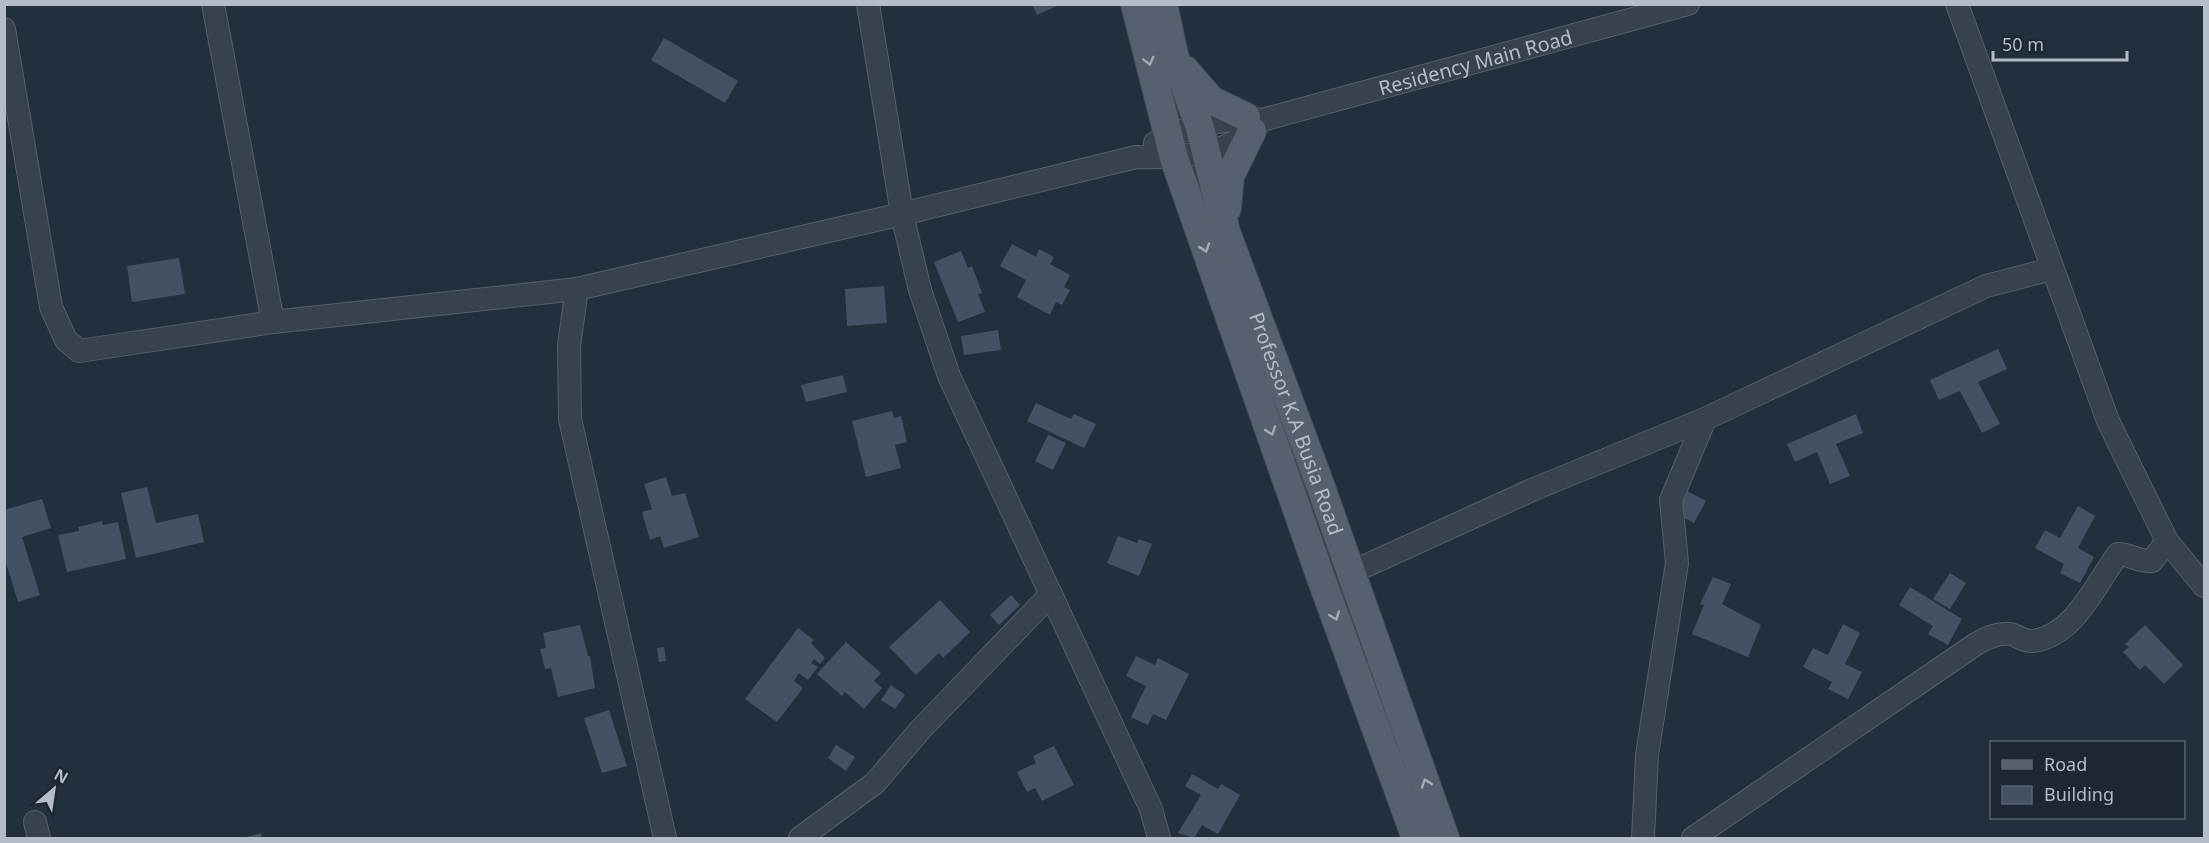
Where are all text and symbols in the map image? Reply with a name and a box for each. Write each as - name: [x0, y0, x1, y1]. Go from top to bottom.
- street label: Residency Main Road: [1375, 23, 1575, 101]
- scale bar: [1993, 24, 2126, 62]
- text: 50 m: [2002, 32, 2044, 56]
- one-way arrow: [1141, 56, 1154, 66]
- one-way arrow: [1198, 242, 1210, 253]
- street label: Professor K.A Busia Road: [1244, 308, 1350, 538]
- one-way arrow: [1264, 425, 1276, 436]
- one-way arrow: [1327, 610, 1340, 621]
- legend: [1990, 741, 2185, 819]
- text: Road: [2044, 752, 2087, 776]
- north arrow: [24, 759, 84, 819]
- text: N: [50, 763, 72, 789]
- one-way arrow: [1420, 778, 1433, 789]
- text: Building: [2044, 782, 2114, 806]

